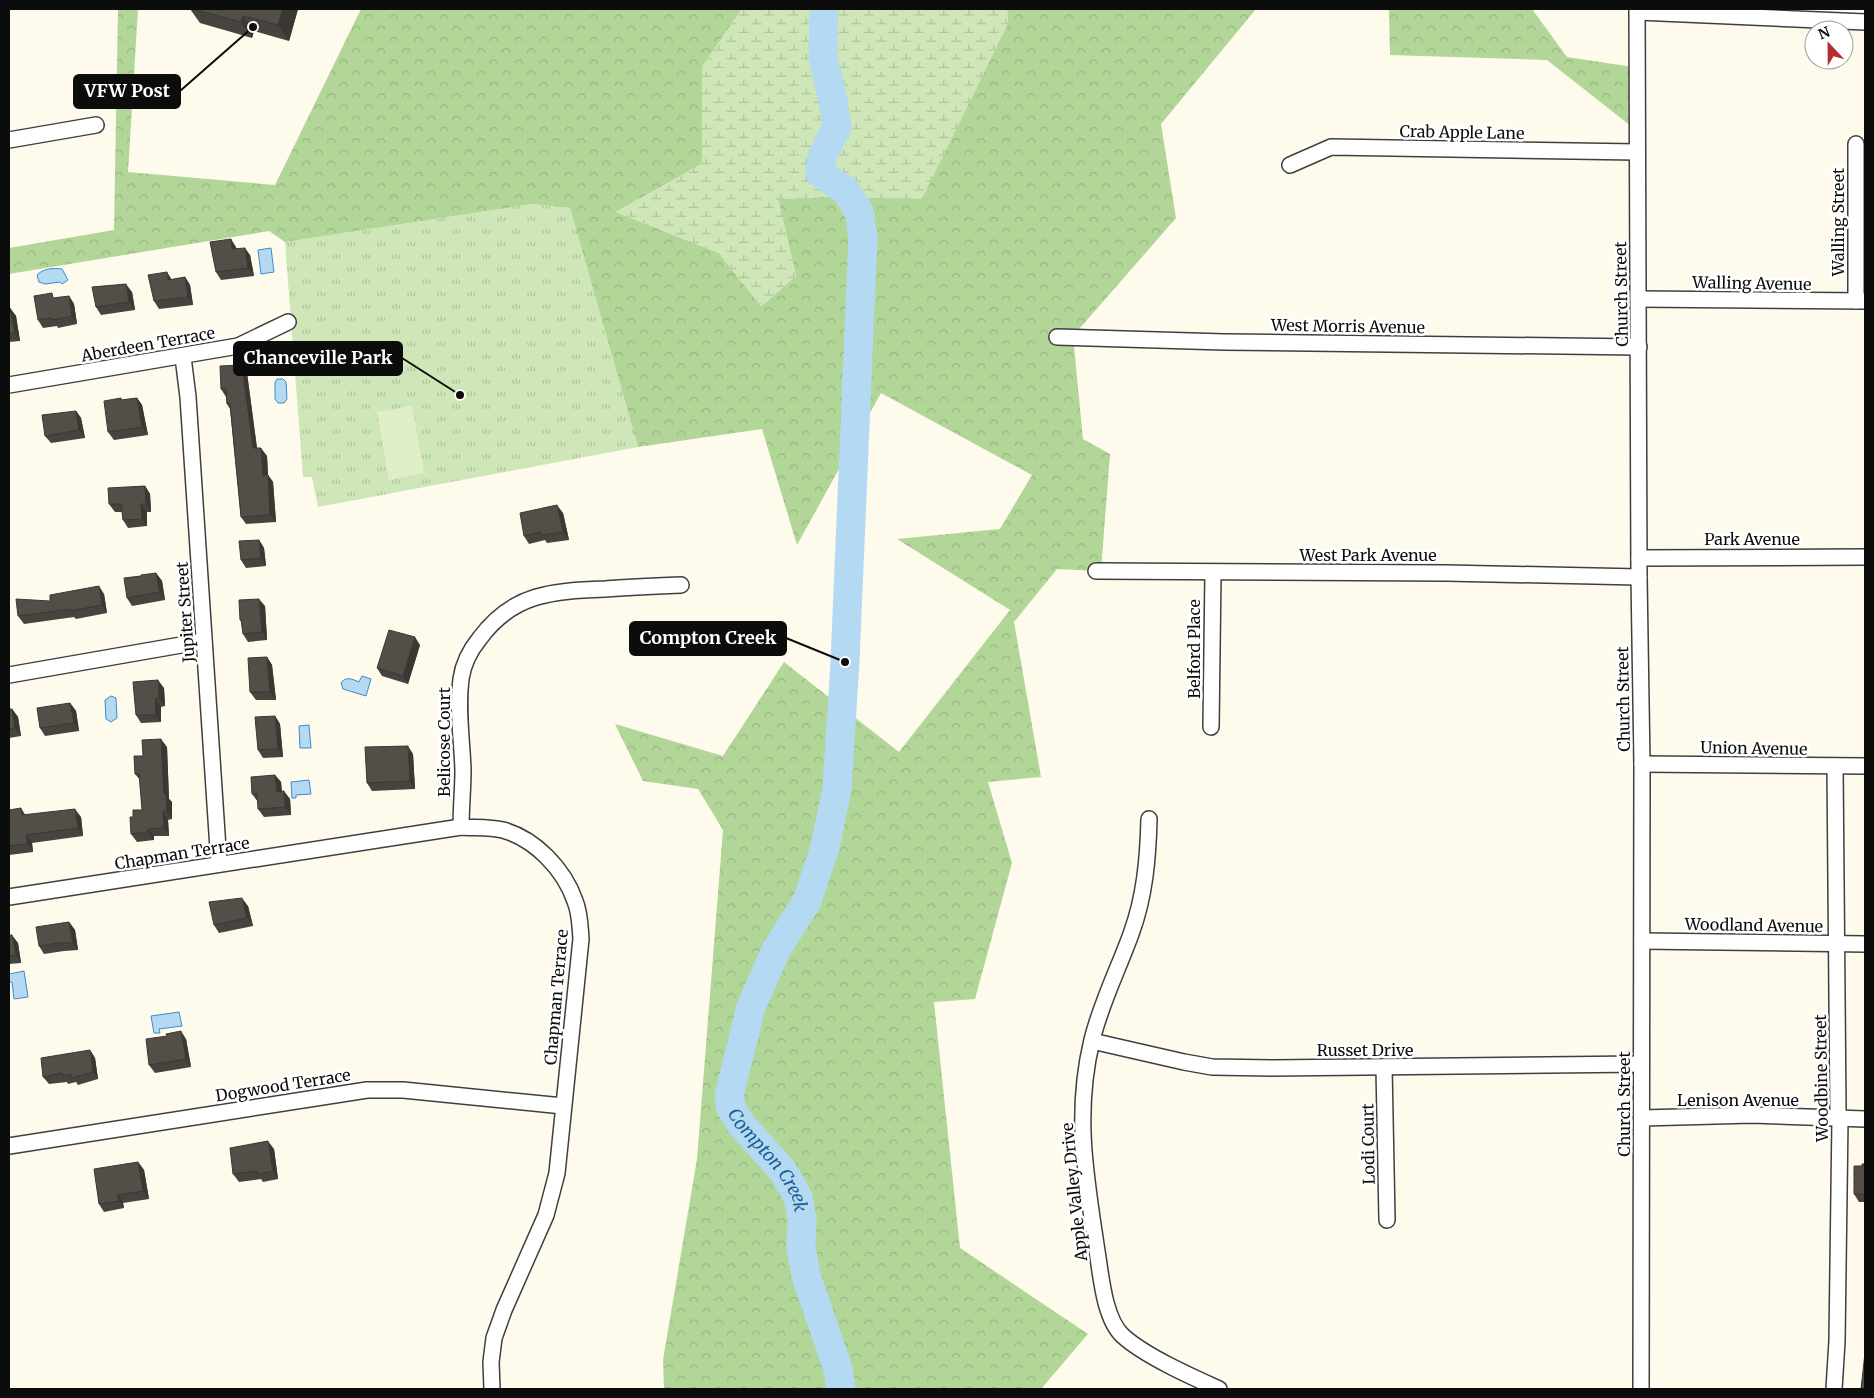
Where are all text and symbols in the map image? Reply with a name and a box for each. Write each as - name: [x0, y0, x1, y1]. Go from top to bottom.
- north arrow: [1804, 20, 1854, 70]
- text: N: [1816, 23, 1833, 43]
- callout: VFW Post: [74, 75, 180, 108]
- text: VFW Post: [83, 79, 171, 102]
- street label: Crab Apple Lane: [1399, 121, 1525, 143]
- street label: Walling Street: [1828, 167, 1848, 277]
- street label: Church Street: [1610, 240, 1632, 347]
- street label: Walling Avenue: [1691, 272, 1812, 294]
- street label: West Morris Avenue: [1270, 315, 1425, 337]
- street label: Aberdeen Terrace: [79, 322, 216, 366]
- callout: Chanceville Park: [234, 342, 402, 375]
- text: Chanceville Park: [244, 346, 393, 369]
- street label: Park Avenue: [1704, 529, 1800, 549]
- street label: West Park Avenue: [1298, 545, 1437, 565]
- street label: Jupiter Street: [171, 560, 199, 664]
- street label: Belford Place: [1184, 599, 1204, 699]
- callout: Compton Creek: [630, 622, 786, 655]
- text: Compton Creek: [640, 626, 777, 649]
- street label: Church Street: [1612, 645, 1634, 752]
- street label: Belicose Court: [434, 686, 454, 797]
- street label: Union Avenue: [1700, 737, 1808, 759]
- street label: Chapman Terrace: [113, 832, 251, 874]
- street label: Woodland Avenue: [1684, 914, 1823, 936]
- street label: Chapman Terrace: [540, 928, 572, 1066]
- street label: Woodbine Street: [1810, 1013, 1832, 1143]
- street label: Russet Drive: [1317, 1040, 1413, 1060]
- street label: Church Street: [1614, 1051, 1634, 1157]
- street label: Dogwood Terrace: [214, 1064, 352, 1106]
- street label: Lenison Avenue: [1677, 1090, 1799, 1110]
- street label: Lodi Court: [1357, 1102, 1379, 1185]
- water label: Compton Creek: [723, 1104, 813, 1214]
- street label: Apple Valley Drive: [1057, 1122, 1091, 1263]

